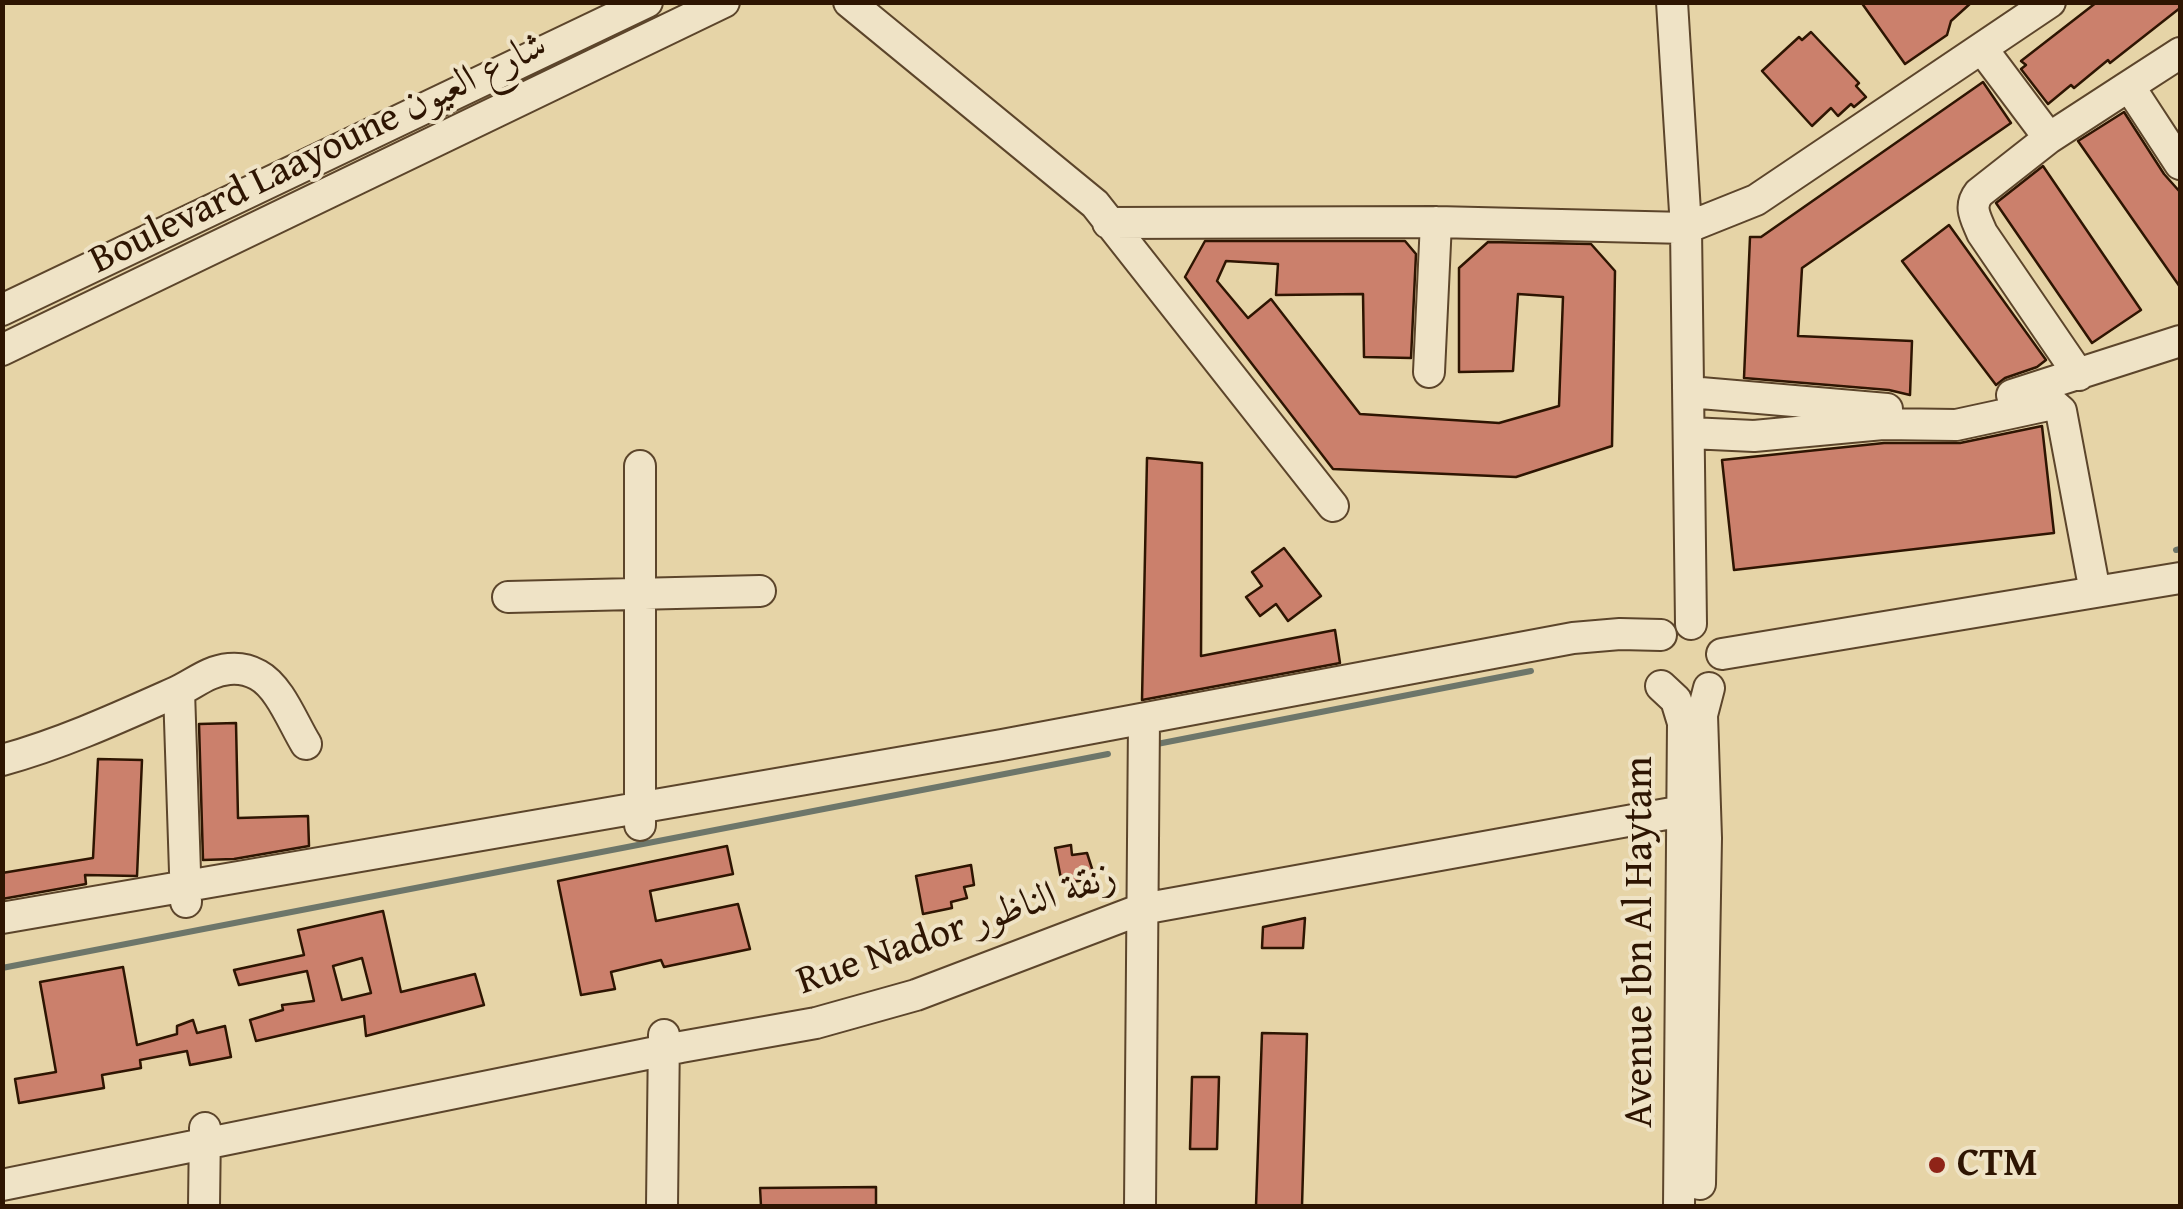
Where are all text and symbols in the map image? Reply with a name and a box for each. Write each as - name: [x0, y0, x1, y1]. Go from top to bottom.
- street label: Boulevard Laayoune شارع العيون: [83, 22, 555, 286]
- street label: Avenue Ibn Al Haytam: [1617, 756, 1665, 1128]
- street label: Rue Nador زنقة الناظور: [791, 853, 1123, 1007]
- place label: CTM: [1957, 1141, 2038, 1189]
- marker: CTM: [1926, 1154, 1948, 1176]

